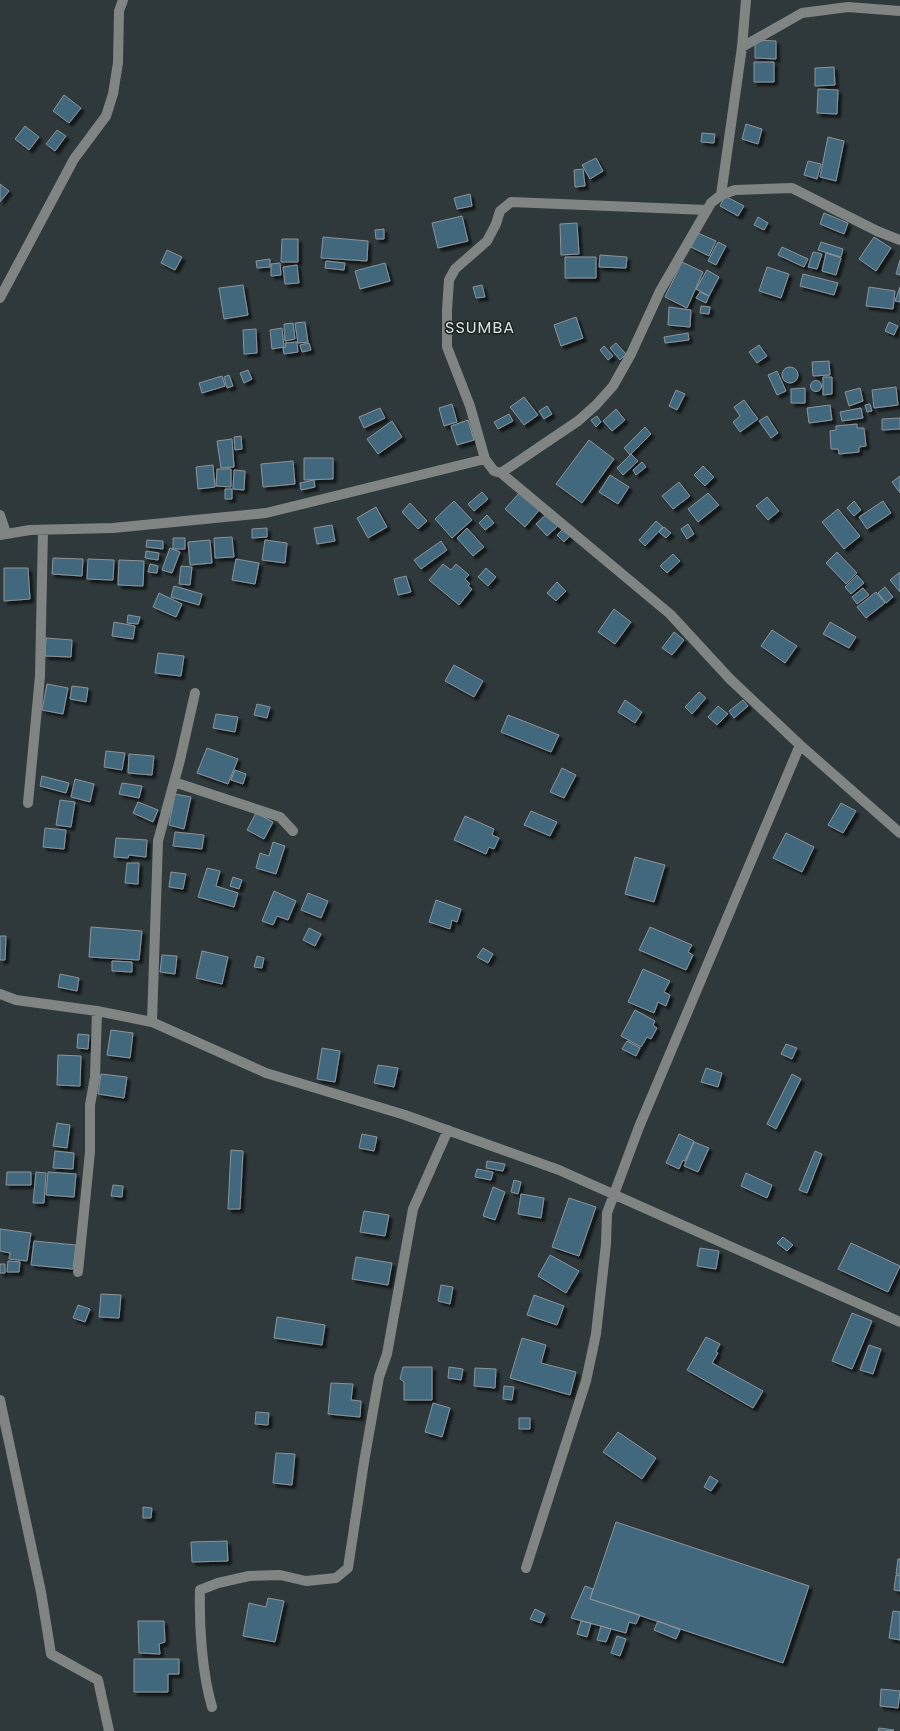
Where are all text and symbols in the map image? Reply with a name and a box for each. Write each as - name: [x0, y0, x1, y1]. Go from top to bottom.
- district label: SSUMBA: [445, 316, 515, 339]

